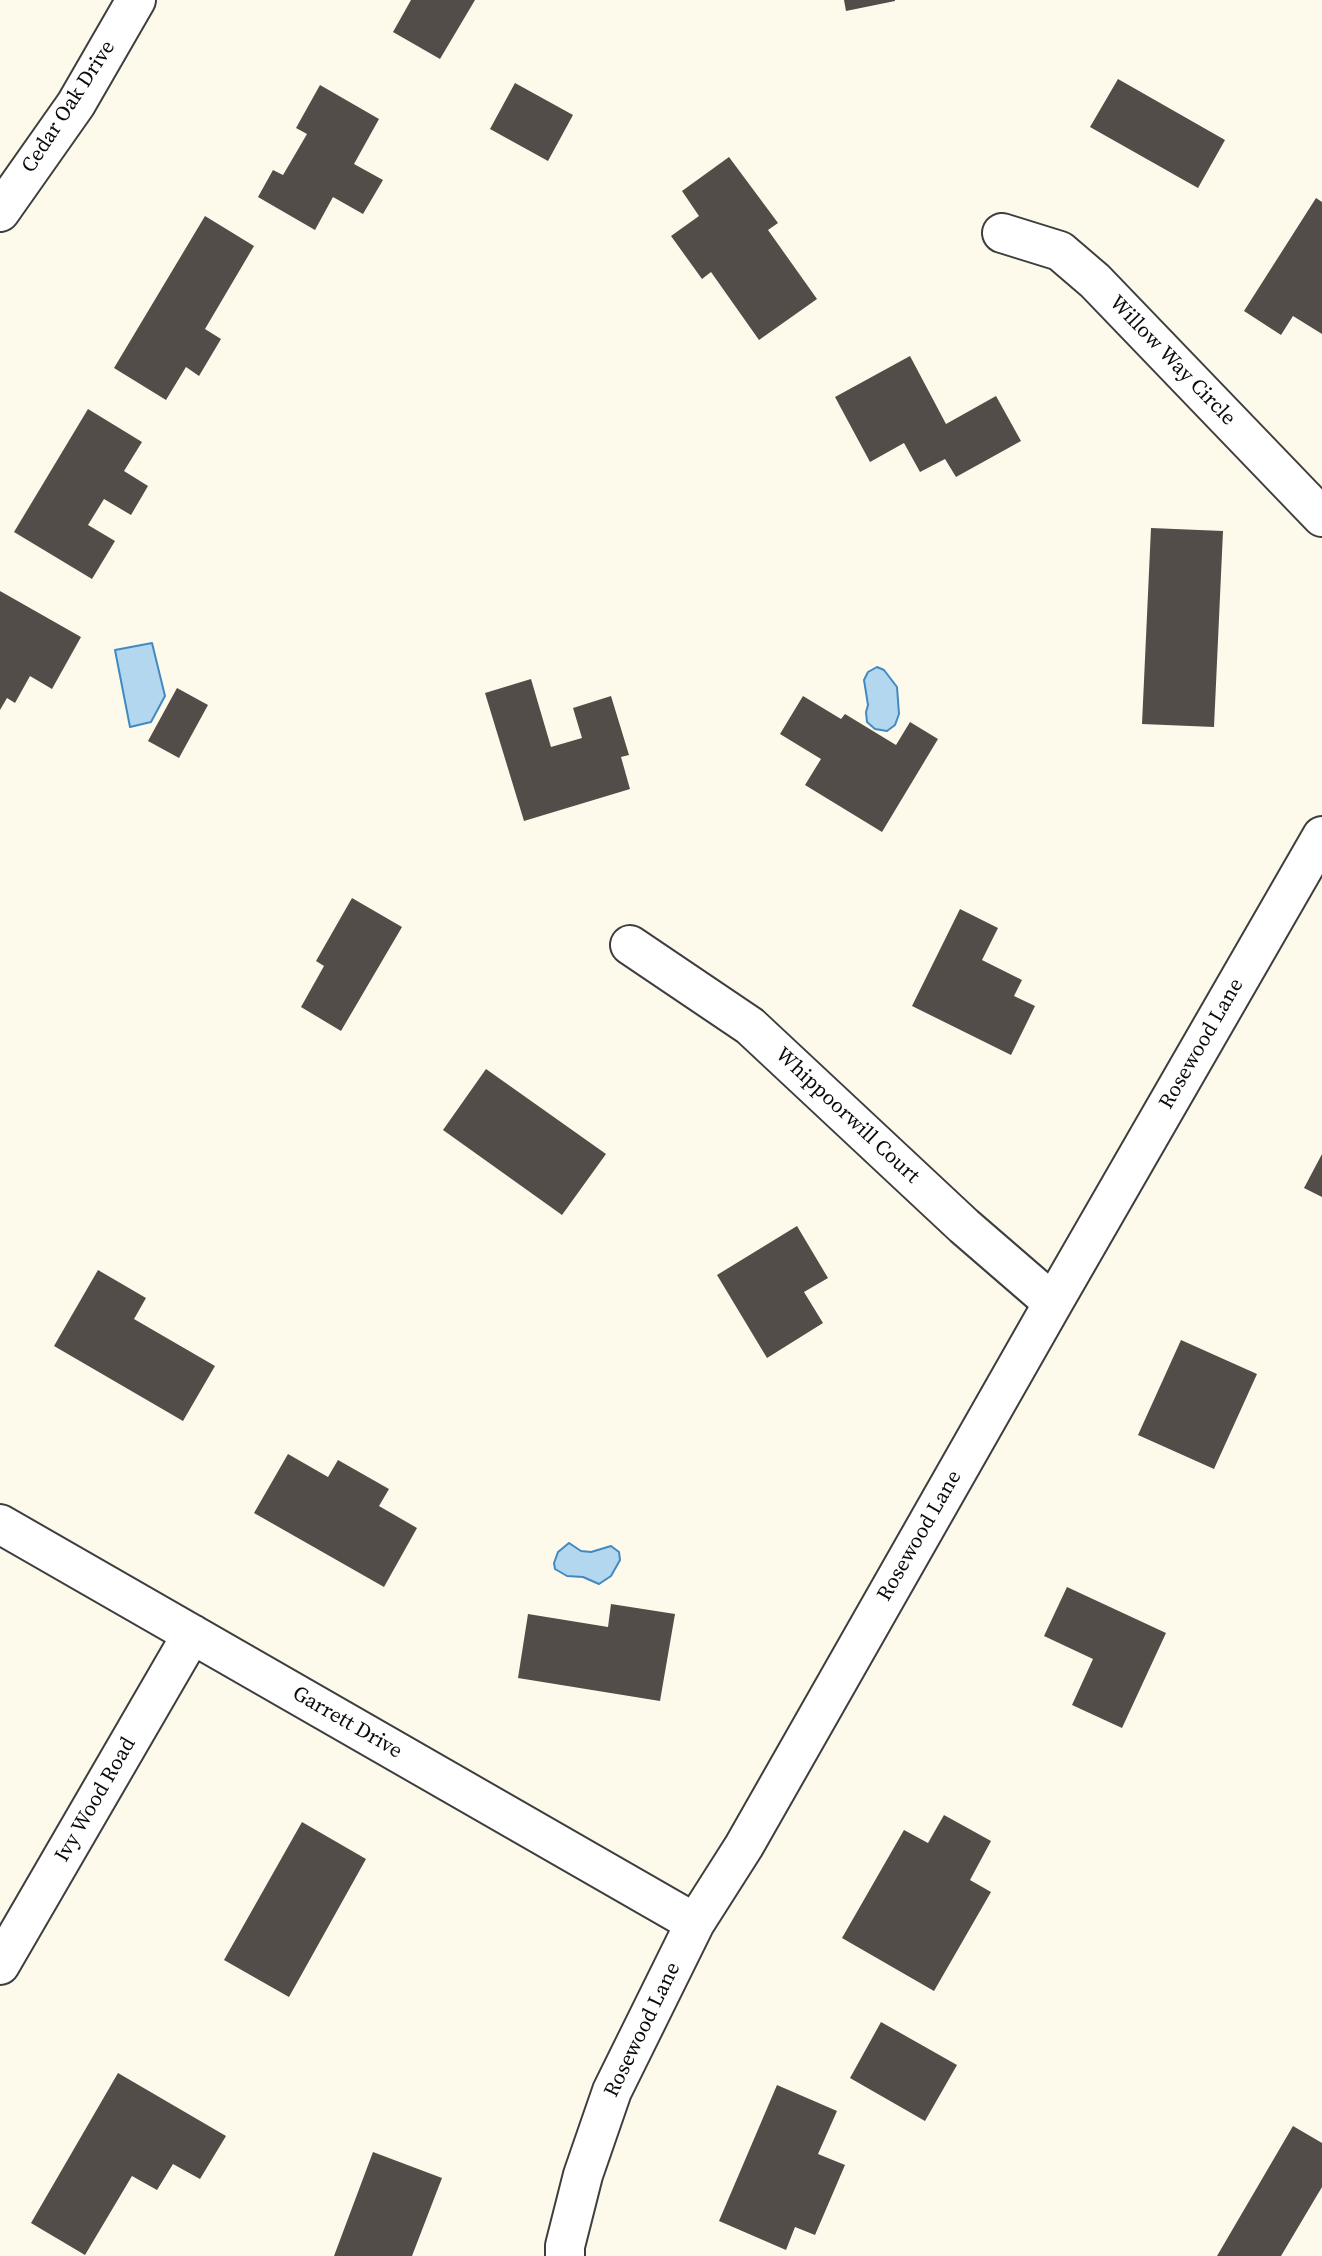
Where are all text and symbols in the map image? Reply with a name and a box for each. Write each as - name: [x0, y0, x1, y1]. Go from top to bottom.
- street label: Cedar Oak Drive: [17, 36, 121, 178]
- street label: Willow Way Circle: [1104, 291, 1240, 431]
- street label: Rosewood Lane: [1154, 974, 1250, 1114]
- street label: Whippoorwill Court: [770, 1043, 924, 1189]
- street label: Rosewood Lane: [872, 1466, 968, 1606]
- street label: Garrett Drive: [288, 1681, 406, 1765]
- street label: Ivy Wood Road: [50, 1733, 142, 1867]
- street label: Rosewood Lane: [600, 1959, 686, 2101]

